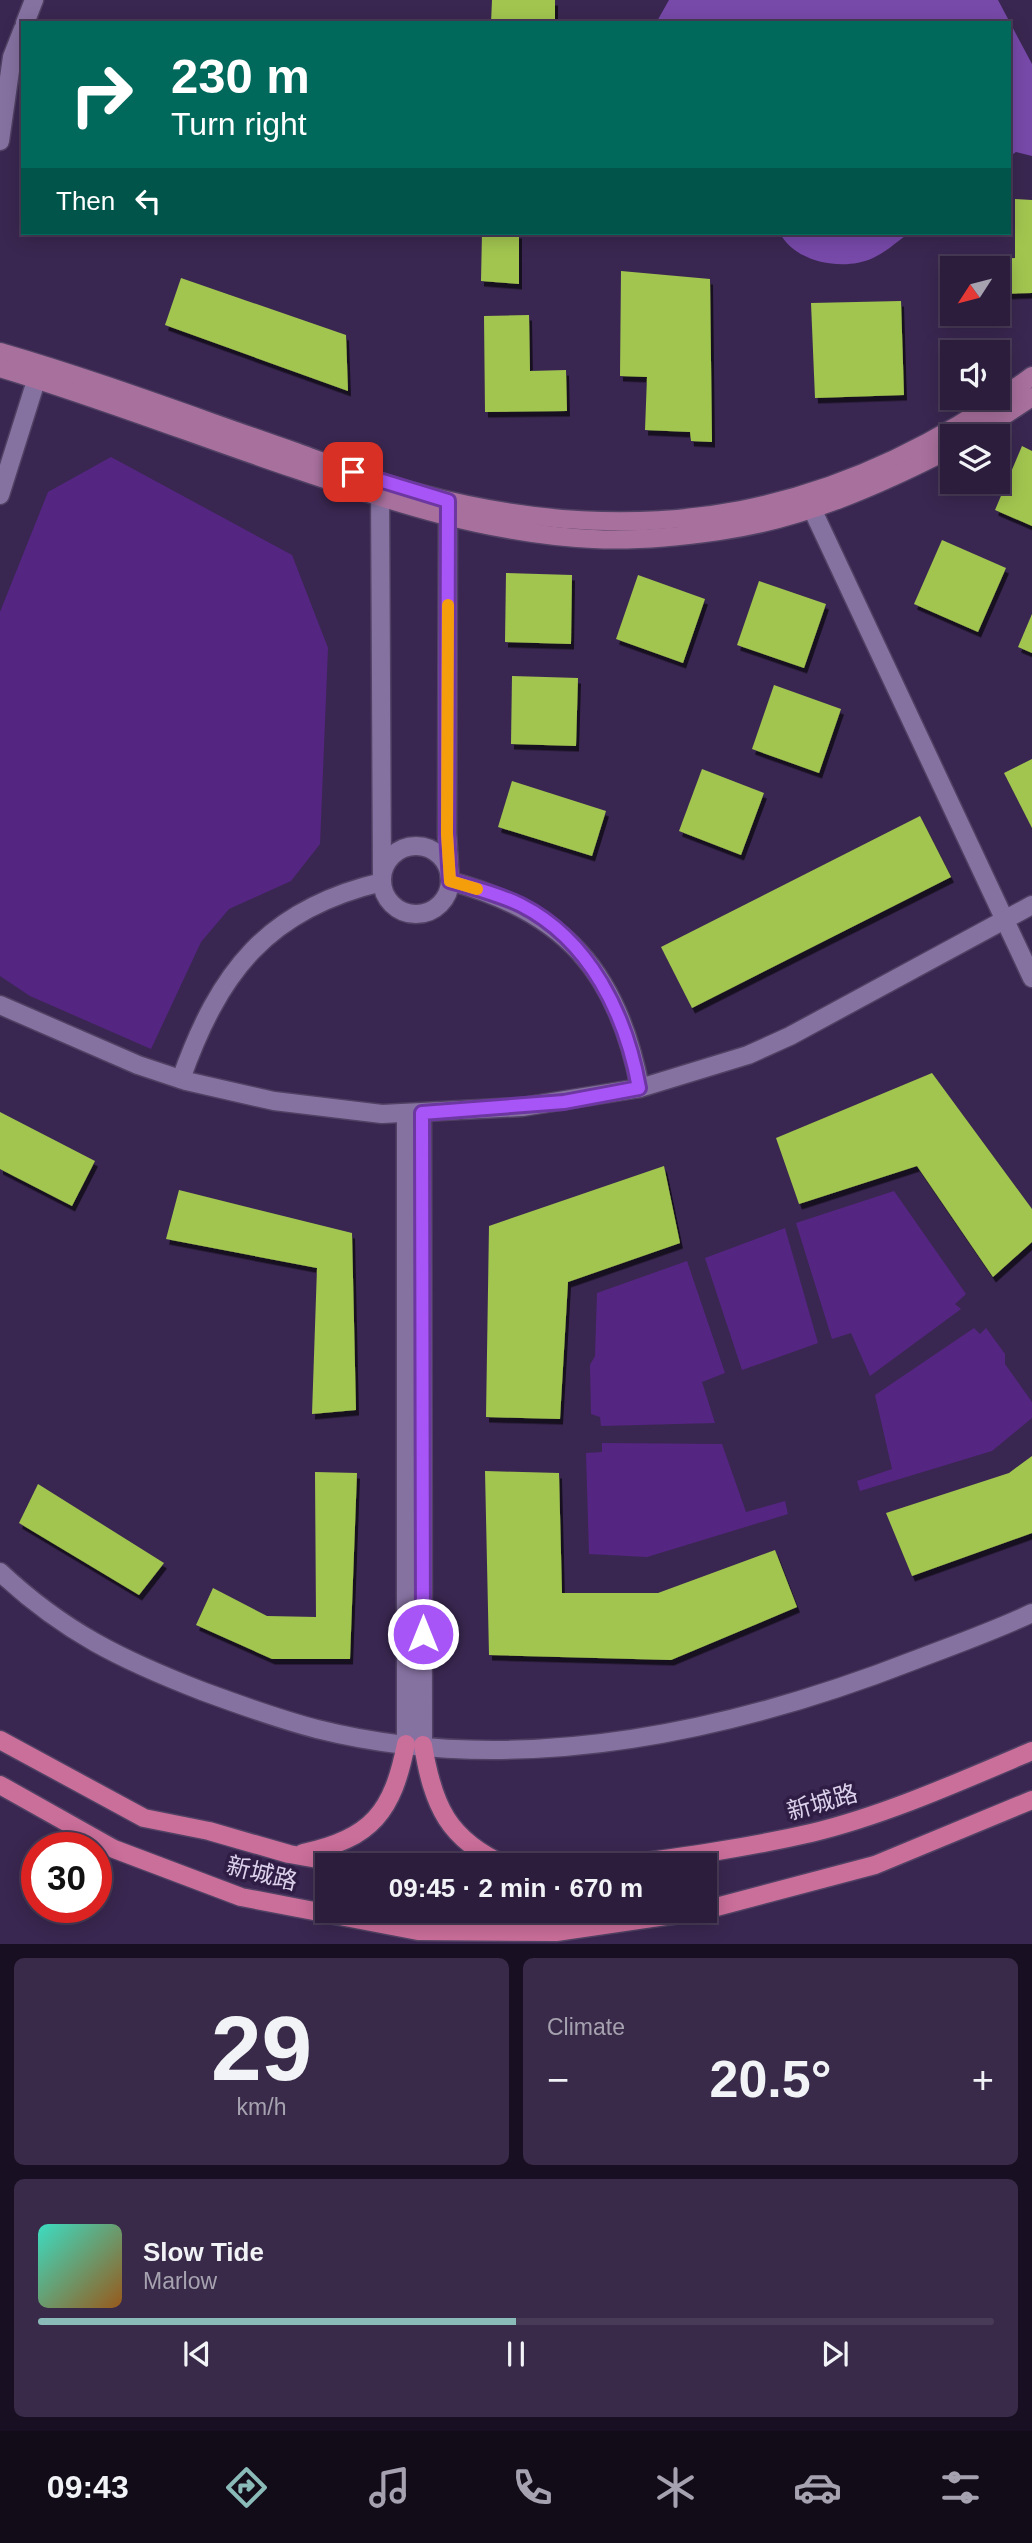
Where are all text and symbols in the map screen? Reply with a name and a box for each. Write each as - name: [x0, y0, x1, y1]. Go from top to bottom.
- icon: right: [56, 49, 147, 140]
- text: 230 m: [171, 49, 310, 103]
- text: Turn right: [171, 106, 307, 142]
- icon: left: [129, 182, 167, 220]
- text: Then: [56, 186, 115, 216]
- north arrow: [940, 256, 1010, 326]
- map controls: [940, 256, 1010, 494]
- button: sound: [940, 340, 1010, 410]
- button: layers: [940, 424, 1010, 494]
- pin: [323, 442, 383, 502]
- icon: arrive: [334, 453, 372, 491]
- position arrow: [386, 1597, 460, 1671]
- street label: 新城路: [784, 1779, 860, 1825]
- speed limit sign: 30: [21, 1832, 112, 1923]
- street label: 新城路: [224, 1851, 300, 1895]
- text: 09:45 · 2 min · 670 m: [389, 1873, 643, 1903]
- text: 29: [211, 1998, 312, 2099]
- text: Climate: [547, 2014, 625, 2040]
- text: 20.5°: [709, 2050, 832, 2108]
- text: −: [547, 2059, 569, 2101]
- text: +: [972, 2059, 994, 2101]
- text: km/h: [237, 2094, 286, 2120]
- text: Slow Tide: [143, 2237, 264, 2267]
- text: Marlow: [143, 2268, 217, 2294]
- icon: previous: [178, 2335, 216, 2373]
- icon: pause: [497, 2335, 535, 2373]
- icon: next: [816, 2335, 854, 2373]
- icon: directions: [222, 2463, 271, 2512]
- icon: music: [365, 2463, 414, 2512]
- icon: phone: [508, 2463, 557, 2512]
- icon: climate: [651, 2463, 700, 2512]
- icon: car: [793, 2463, 842, 2512]
- icon: filters: [936, 2463, 985, 2512]
- text: 09:43: [47, 2469, 129, 2505]

